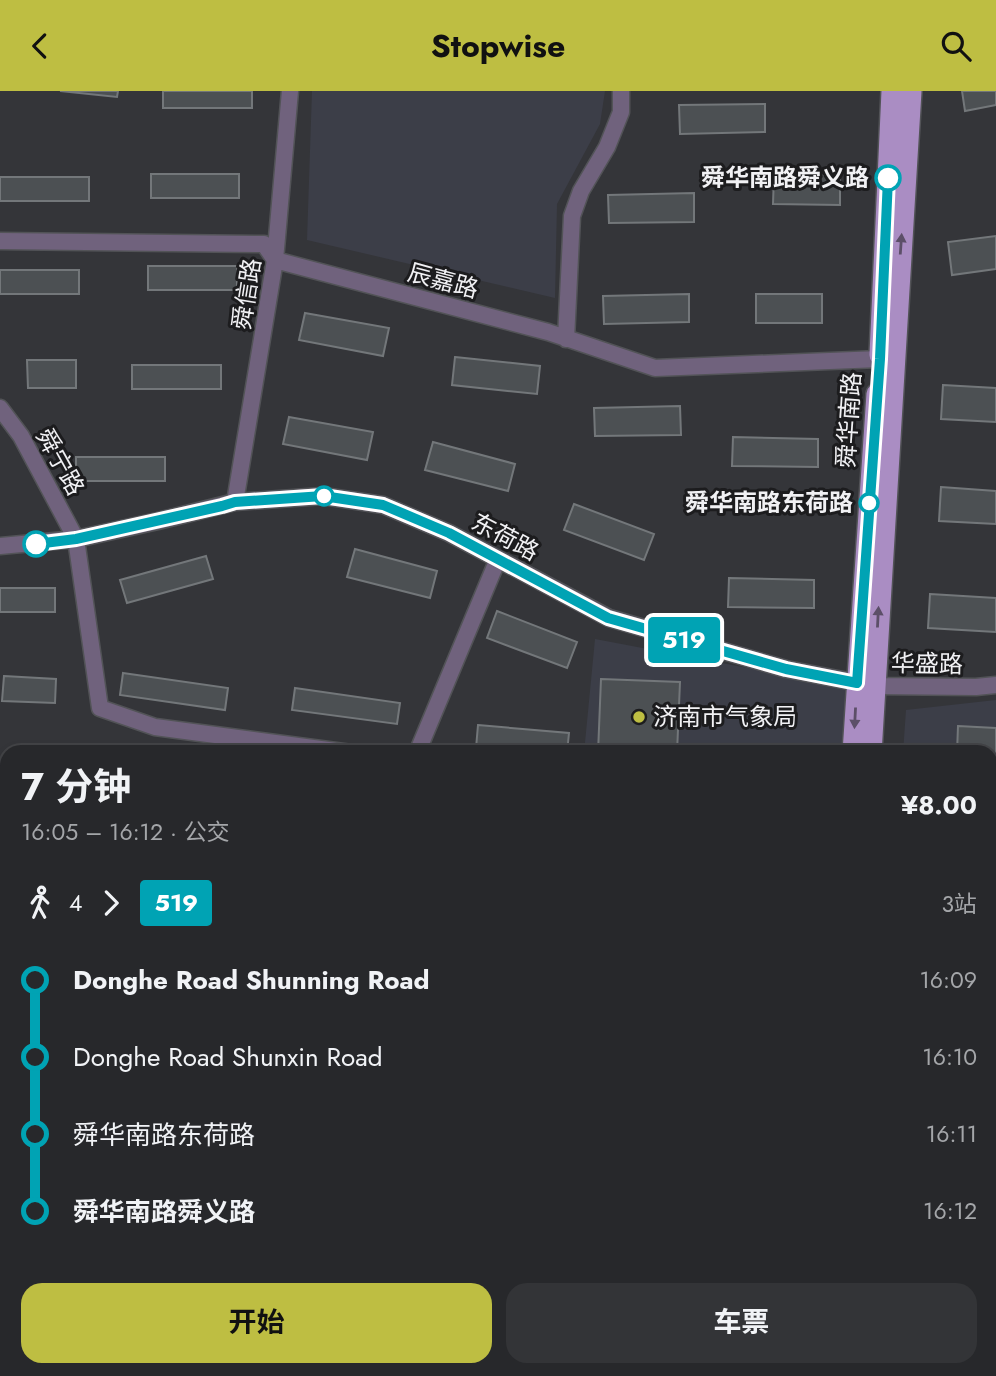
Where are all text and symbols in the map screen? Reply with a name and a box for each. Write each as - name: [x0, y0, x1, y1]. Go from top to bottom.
- text: Stopwise: [431, 23, 565, 69]
- icon: back: [21, 27, 59, 65]
- icon: search: [937, 27, 975, 65]
- place label: 舜华南路舜义路: [701, 160, 869, 195]
- marker: 舜华南路舜义路: [875, 165, 901, 191]
- one-way arrow: [896, 232, 907, 254]
- street label: 辰嘉路: [404, 254, 482, 307]
- street label: 舜信路: [224, 256, 269, 332]
- street label: 舜华南路: [828, 371, 869, 469]
- street label: 舜宁路: [28, 422, 93, 502]
- place label: 舜华南路东荷路: [685, 485, 853, 520]
- unlabelled marker: [314, 486, 334, 506]
- marker: 舜华南路东荷路: [859, 493, 879, 513]
- street label: 东荷路: [465, 504, 545, 569]
- unlabelled marker: [23, 531, 49, 557]
- one-way arrow: [873, 606, 884, 628]
- line badge: 519: [644, 617, 724, 663]
- text: 519: [662, 622, 706, 657]
- street label: 华盛路: [891, 645, 963, 682]
- place label: 济南市气象局: [653, 699, 797, 734]
- one-way arrow: [850, 707, 861, 729]
- marker: 济南市气象局: [631, 709, 647, 725]
- text: 7 分钟: [21, 759, 131, 814]
- text: ¥8.00: [901, 786, 977, 824]
- text: 16:05 – 16:12 · 公交: [21, 815, 230, 849]
- icon: walk: [21, 884, 59, 922]
- icon: forward: [92, 884, 130, 922]
- text: 519: [154, 885, 198, 920]
- text: 4: [69, 886, 82, 920]
- text: 3站: [941, 887, 977, 921]
- text: Donghe Road Shunning Road: [73, 961, 430, 999]
- text: 16:09: [919, 963, 977, 997]
- text: Donghe Road Shunxin Road: [73, 1038, 382, 1076]
- text: 16:10: [922, 1040, 977, 1074]
- text: 舜华南路东荷路: [73, 1116, 255, 1154]
- text: 16:11: [926, 1117, 977, 1151]
- text: 舜华南路舜义路: [73, 1193, 255, 1231]
- text: 16:12: [923, 1194, 977, 1228]
- button: 开始: [21, 1283, 492, 1363]
- button: 车票: [506, 1283, 977, 1363]

